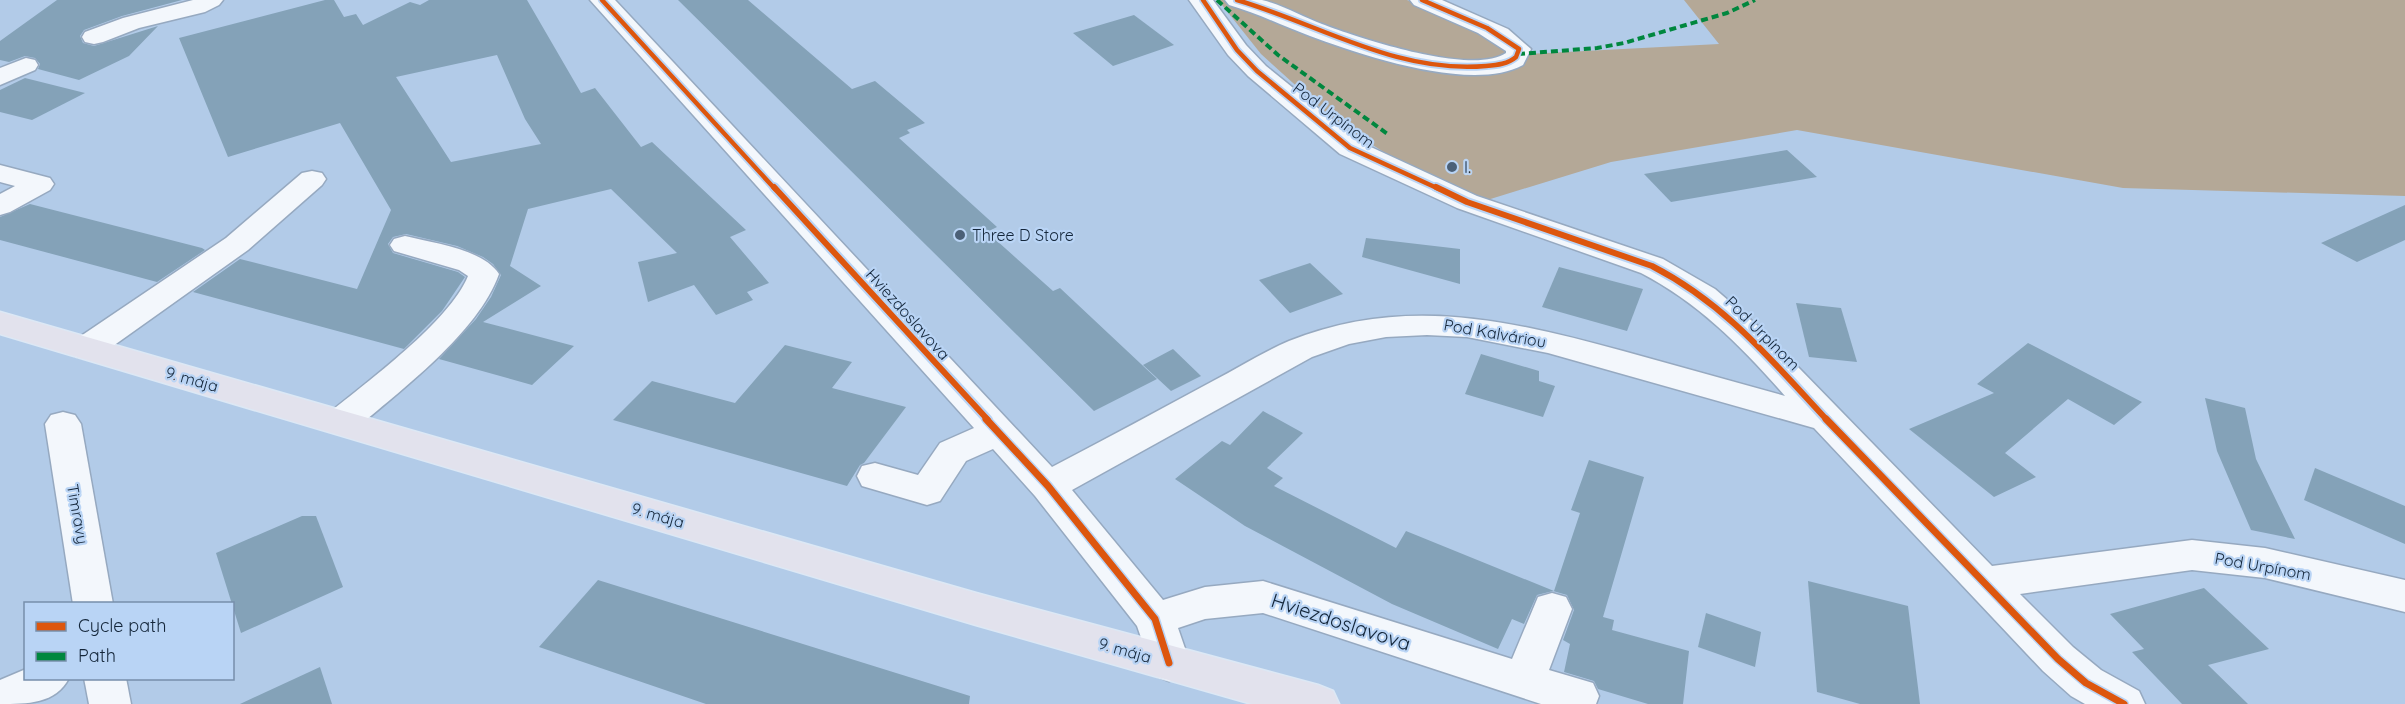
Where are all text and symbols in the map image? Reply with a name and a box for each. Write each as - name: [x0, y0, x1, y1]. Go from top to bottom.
- street label: Pod Urpínom: [1289, 78, 1379, 152]
- place label: I.: [1464, 157, 1471, 177]
- marker: I.: [1445, 160, 1459, 174]
- place label: Three D Store: [972, 225, 1074, 245]
- marker: Three D Store: [953, 228, 967, 242]
- street label: Hviezdoslavova: [862, 264, 954, 364]
- street label: Pod Urpínom: [1722, 292, 1804, 374]
- street label: Pod Kalváriou: [1442, 314, 1548, 352]
- street label: 9. mája: [163, 362, 221, 396]
- street label: Timravy: [63, 482, 93, 546]
- street label: 9. mája: [629, 498, 687, 532]
- street label: Pod Urpínom: [2213, 548, 2313, 584]
- street label: Hviezdoslavova: [1268, 587, 1414, 656]
- legend: [24, 602, 234, 680]
- text: Cycle path: [78, 614, 166, 637]
- street label: 9. mája: [1096, 633, 1154, 667]
- text: Path: [78, 644, 116, 667]

